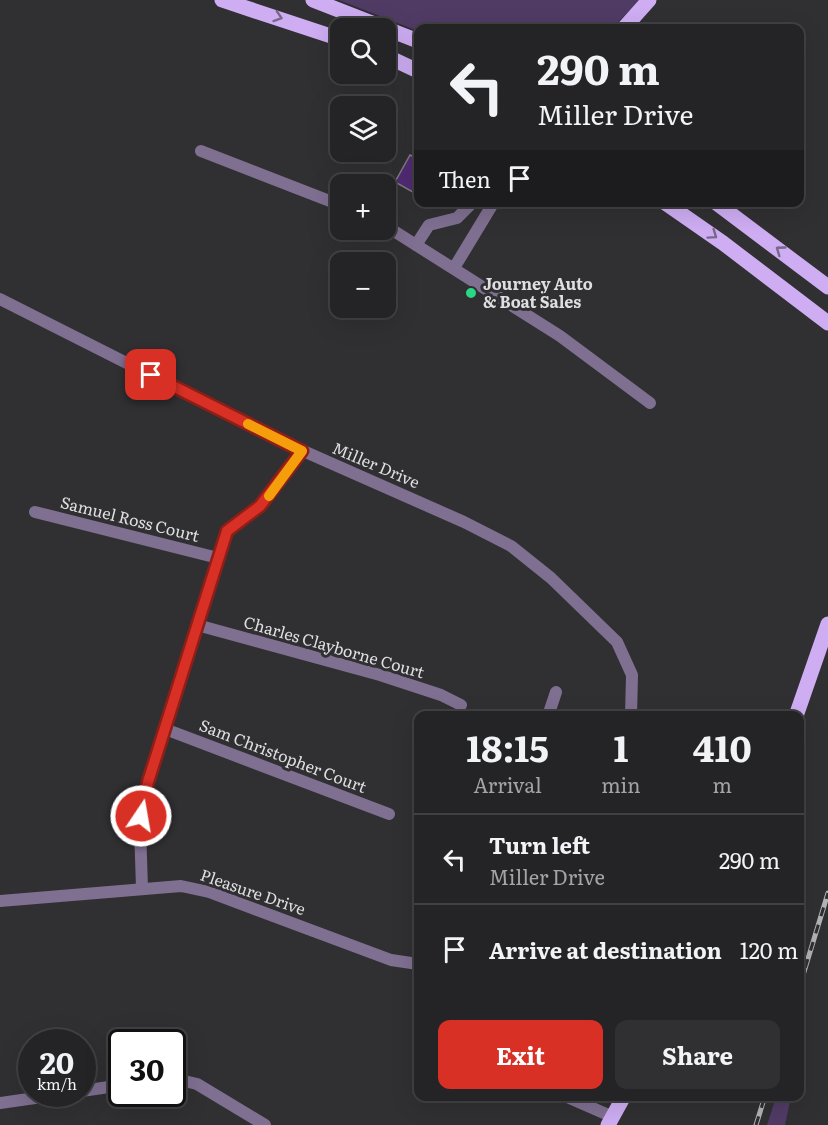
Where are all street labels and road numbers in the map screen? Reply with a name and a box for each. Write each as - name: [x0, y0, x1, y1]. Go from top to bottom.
- street label: Miller Drive: [329, 435, 424, 493]
- street label: Samuel Ross Court: [58, 489, 203, 547]
- street label: Charles Clayborne Court: [241, 609, 428, 684]
- street label: Sam Christopher Court: [196, 712, 371, 798]
- street label: Pleasure Drive: [197, 862, 309, 920]

